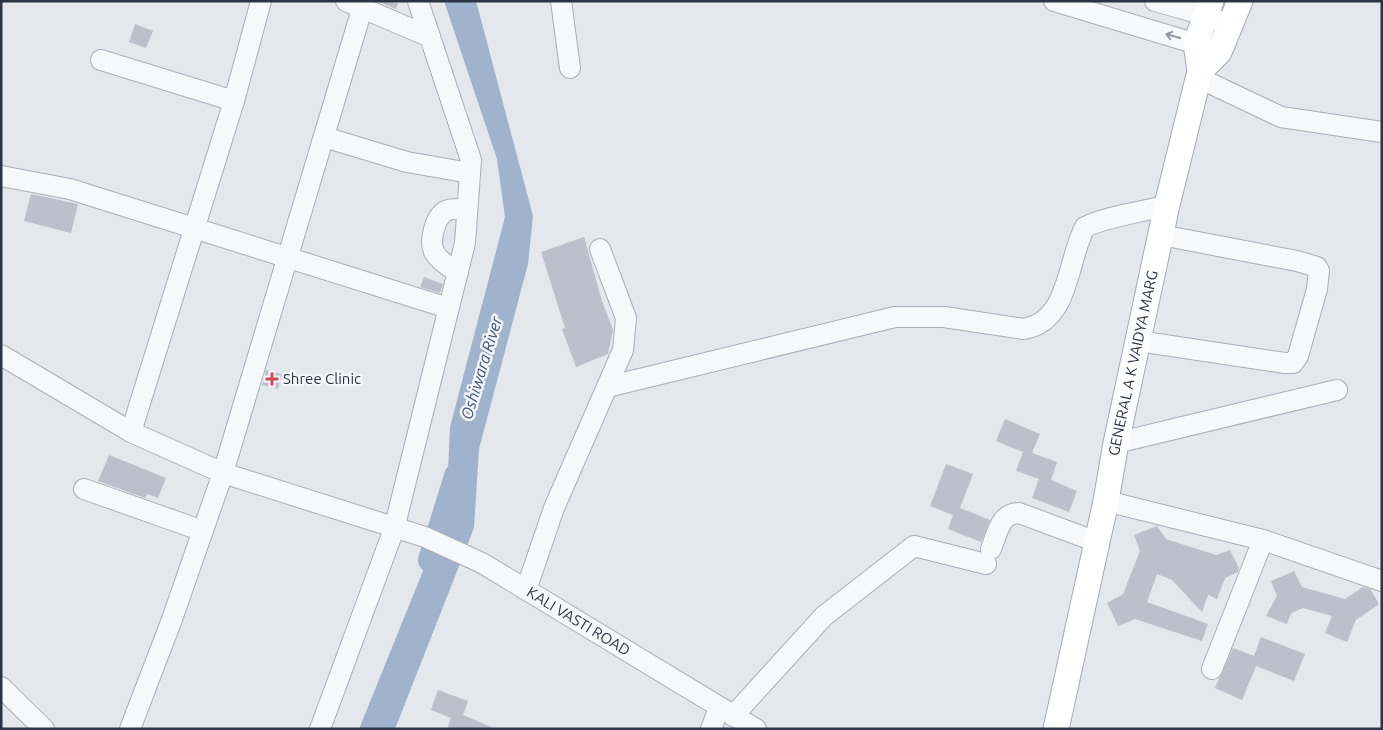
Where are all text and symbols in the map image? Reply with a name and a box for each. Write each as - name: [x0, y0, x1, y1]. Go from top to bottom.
- one-way arrow: [1165, 30, 1181, 40]
- street label: GENERAL A K VAIDYA MARG: [1105, 269, 1161, 457]
- water label: Oshiwara River: [457, 313, 505, 422]
- place label: Shree Clinic: [283, 370, 361, 387]
- marker: Shree Clinic: [265, 372, 279, 386]
- street label: KALI VASTI ROAD: [524, 583, 633, 659]

